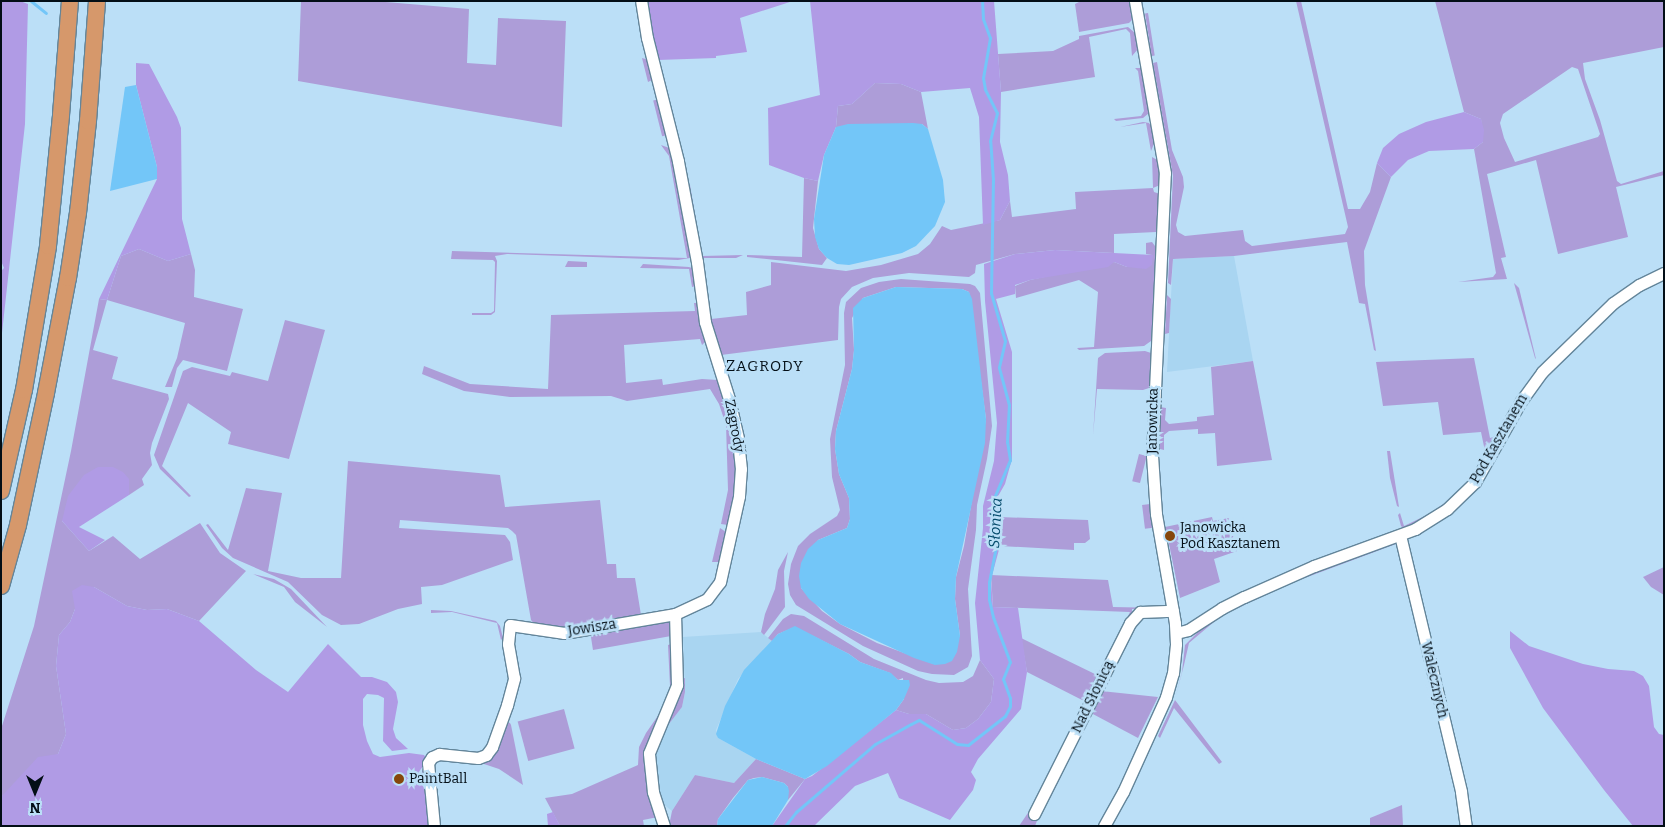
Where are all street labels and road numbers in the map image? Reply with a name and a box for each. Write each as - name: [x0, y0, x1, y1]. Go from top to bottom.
- street label: Janowicka: [1144, 388, 1162, 454]
- street label: Pod Kasztanem: [1467, 391, 1531, 487]
- street label: Zagrody: [721, 398, 747, 454]
- street label: Jowisza: [567, 616, 617, 640]
- street label: Walecznych: [1417, 640, 1451, 720]
- street label: Nad Słonicą: [1068, 658, 1118, 736]

